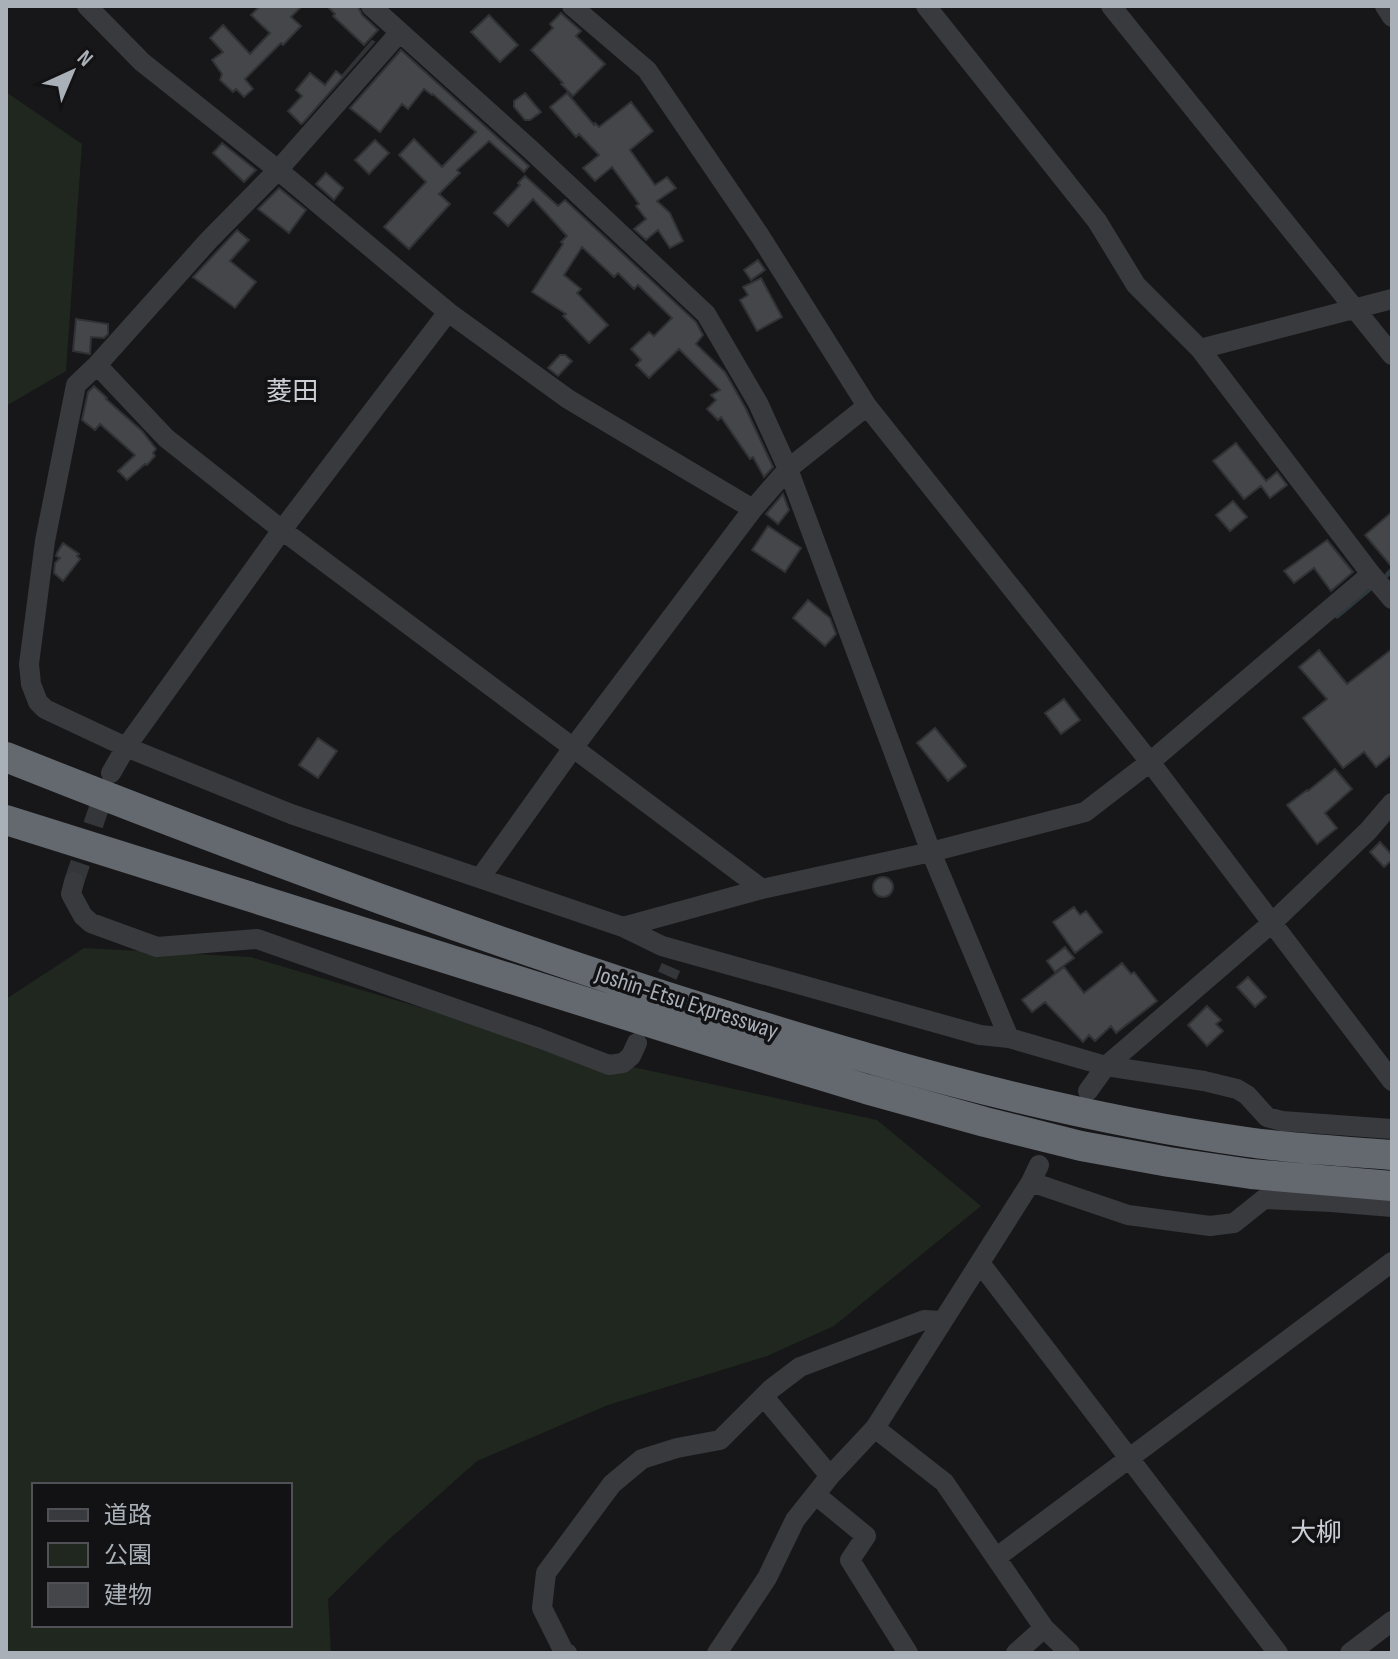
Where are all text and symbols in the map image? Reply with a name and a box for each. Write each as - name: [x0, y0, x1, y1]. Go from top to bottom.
- north arrow: [32, 32, 112, 112]
- text: N: [71, 45, 98, 72]
- district label: 菱田: [266, 377, 318, 408]
- street label: Joshin-Etsu Expressway: [591, 959, 782, 1046]
- legend: [32, 1483, 292, 1627]
- text: 道路: [104, 1501, 152, 1530]
- district label: 大柳: [1290, 1518, 1342, 1549]
- text: 公園: [104, 1541, 152, 1570]
- text: 建物: [104, 1581, 152, 1610]

